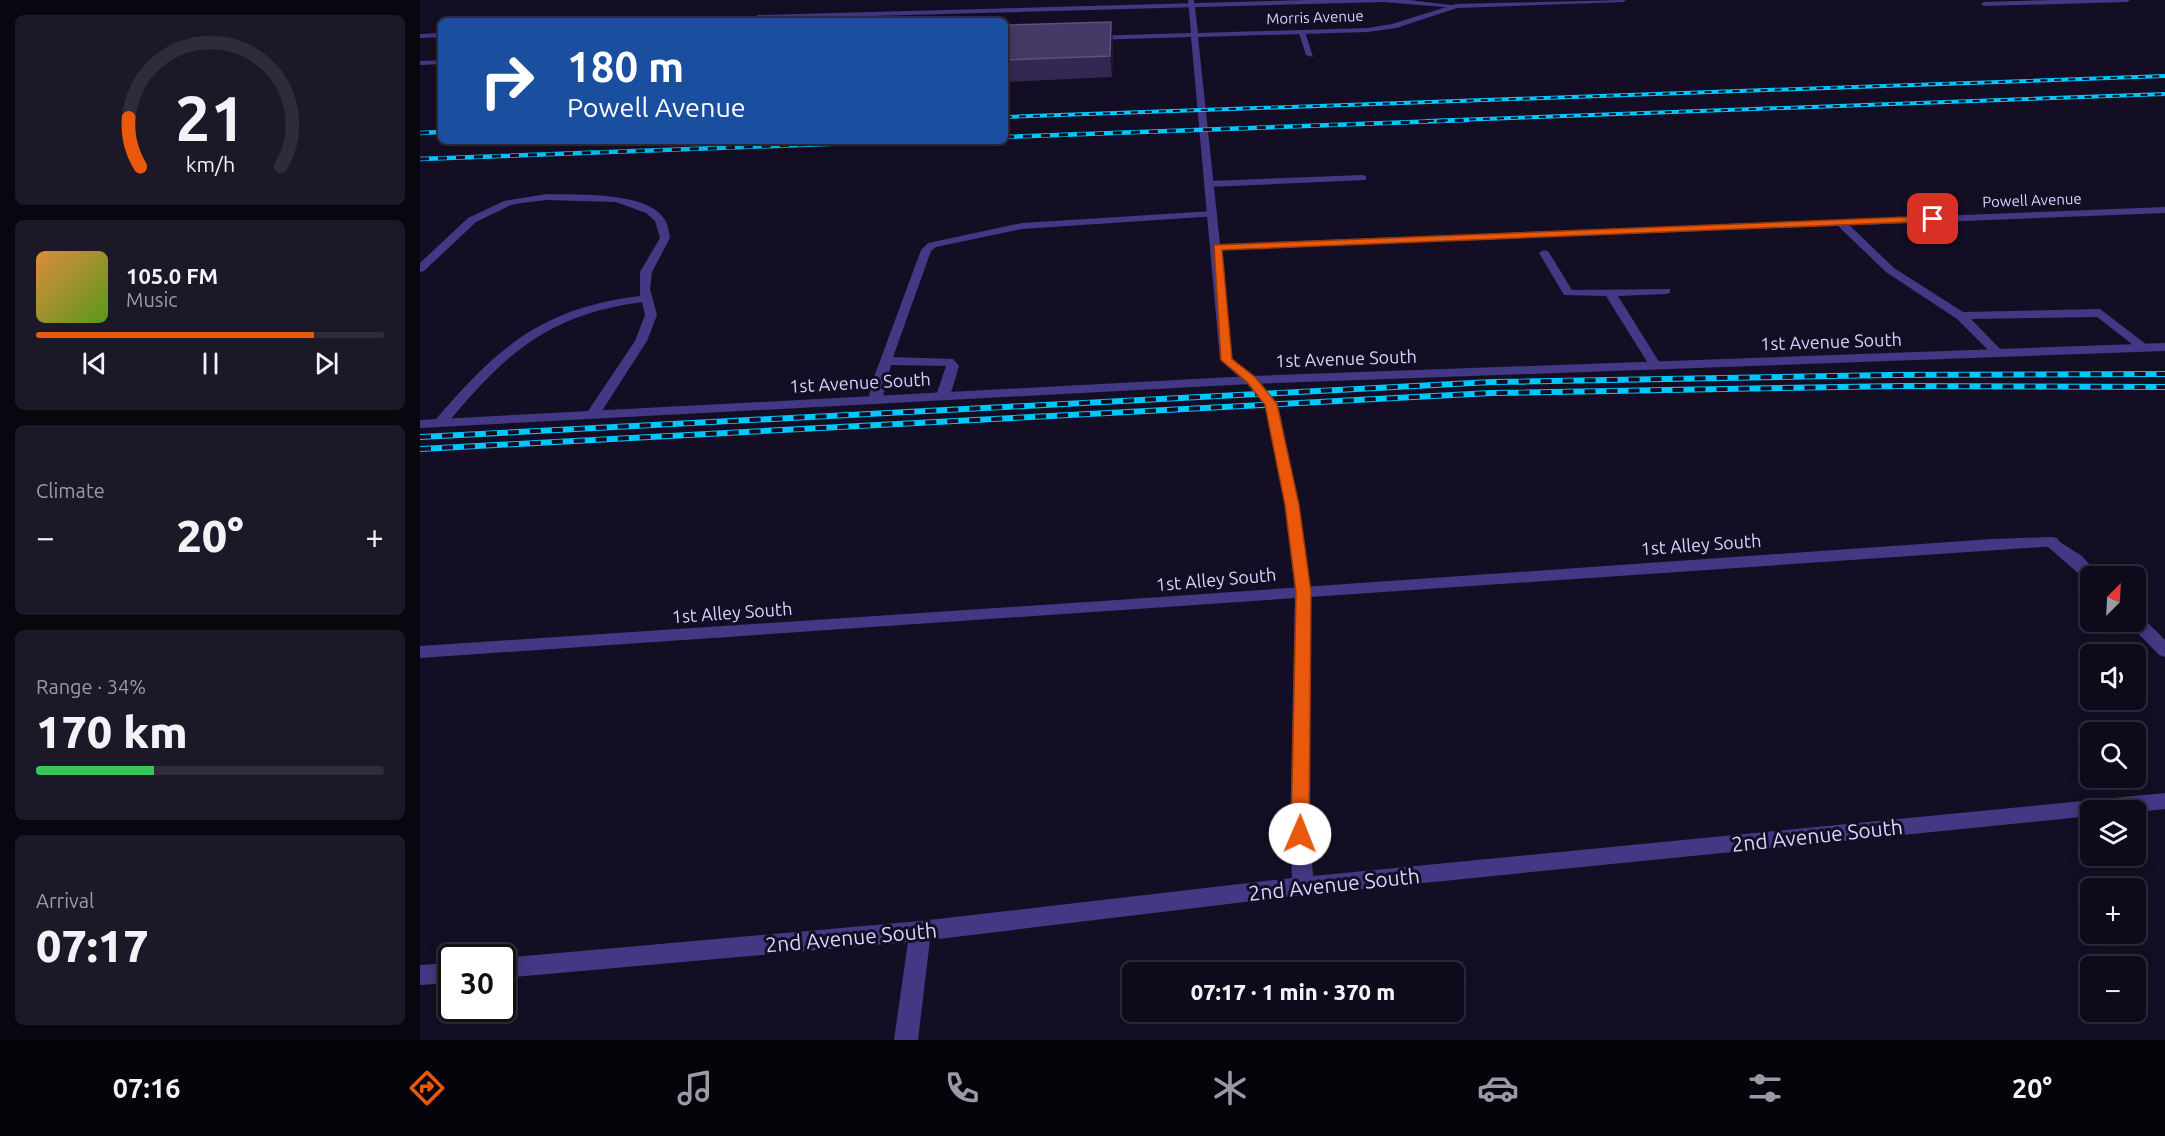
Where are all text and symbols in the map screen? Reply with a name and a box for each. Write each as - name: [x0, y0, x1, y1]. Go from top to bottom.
- street label: Morris Avenue: [1266, 7, 1364, 27]
- icon: right: [468, 42, 546, 120]
- text: 180 m: [567, 43, 684, 90]
- text: 21: [175, 83, 245, 153]
- text: Powell Avenue: [567, 92, 746, 122]
- text: km/h: [185, 152, 235, 176]
- street label: Powell Avenue: [1982, 190, 2082, 210]
- pin: [1907, 193, 1958, 244]
- icon: arrive: [1916, 202, 1949, 235]
- text: 105.0 FM: [126, 263, 218, 288]
- text: Music: [126, 288, 178, 311]
- street label: 1st Avenue South: [1760, 329, 1902, 353]
- street label: 1st Avenue South: [1275, 346, 1417, 370]
- icon: previous: [78, 347, 111, 380]
- icon: pause: [194, 347, 227, 380]
- icon: next: [310, 347, 343, 380]
- street label: 1st Avenue South: [789, 368, 931, 396]
- text: Climate: [36, 479, 105, 502]
- text: 20°: [176, 510, 244, 561]
- text: −: [36, 518, 55, 555]
- text: +: [365, 518, 384, 555]
- street label: 1st Alley South: [1640, 530, 1762, 558]
- street label: 1st Alley South: [1155, 564, 1277, 594]
- north arrow: [2080, 566, 2146, 632]
- map controls: [2080, 566, 2146, 1022]
- street label: 1st Alley South: [671, 598, 793, 626]
- button: sound: [2080, 644, 2146, 710]
- text: Range · 34%: [36, 675, 146, 698]
- text: 170 km: [36, 706, 188, 757]
- button: search: [2080, 722, 2146, 788]
- button: layers: [2080, 800, 2146, 866]
- position arrow: [1268, 802, 1332, 866]
- street label: 2nd Avenue South: [1730, 814, 1904, 856]
- street label: 2nd Avenue South: [1247, 863, 1421, 905]
- button: +: [2080, 878, 2146, 944]
- text: Arrival: [36, 889, 94, 912]
- street label: 2nd Avenue South: [764, 918, 938, 956]
- text: 07:17: [36, 920, 149, 971]
- speed limit sign: 30: [438, 944, 516, 1022]
- button: −: [2080, 956, 2146, 1022]
- text: 07:17 · 1 min · 370 m: [1191, 979, 1395, 1004]
- icon: directions: [406, 1067, 448, 1109]
- icon: music: [674, 1067, 716, 1109]
- icon: phone: [941, 1067, 983, 1109]
- icon: climate: [1209, 1067, 1251, 1109]
- icon: car: [1477, 1067, 1519, 1109]
- icon: filters: [1744, 1067, 1786, 1109]
- text: 07:16: [113, 1073, 180, 1103]
- text: 20°: [2012, 1073, 2052, 1103]

